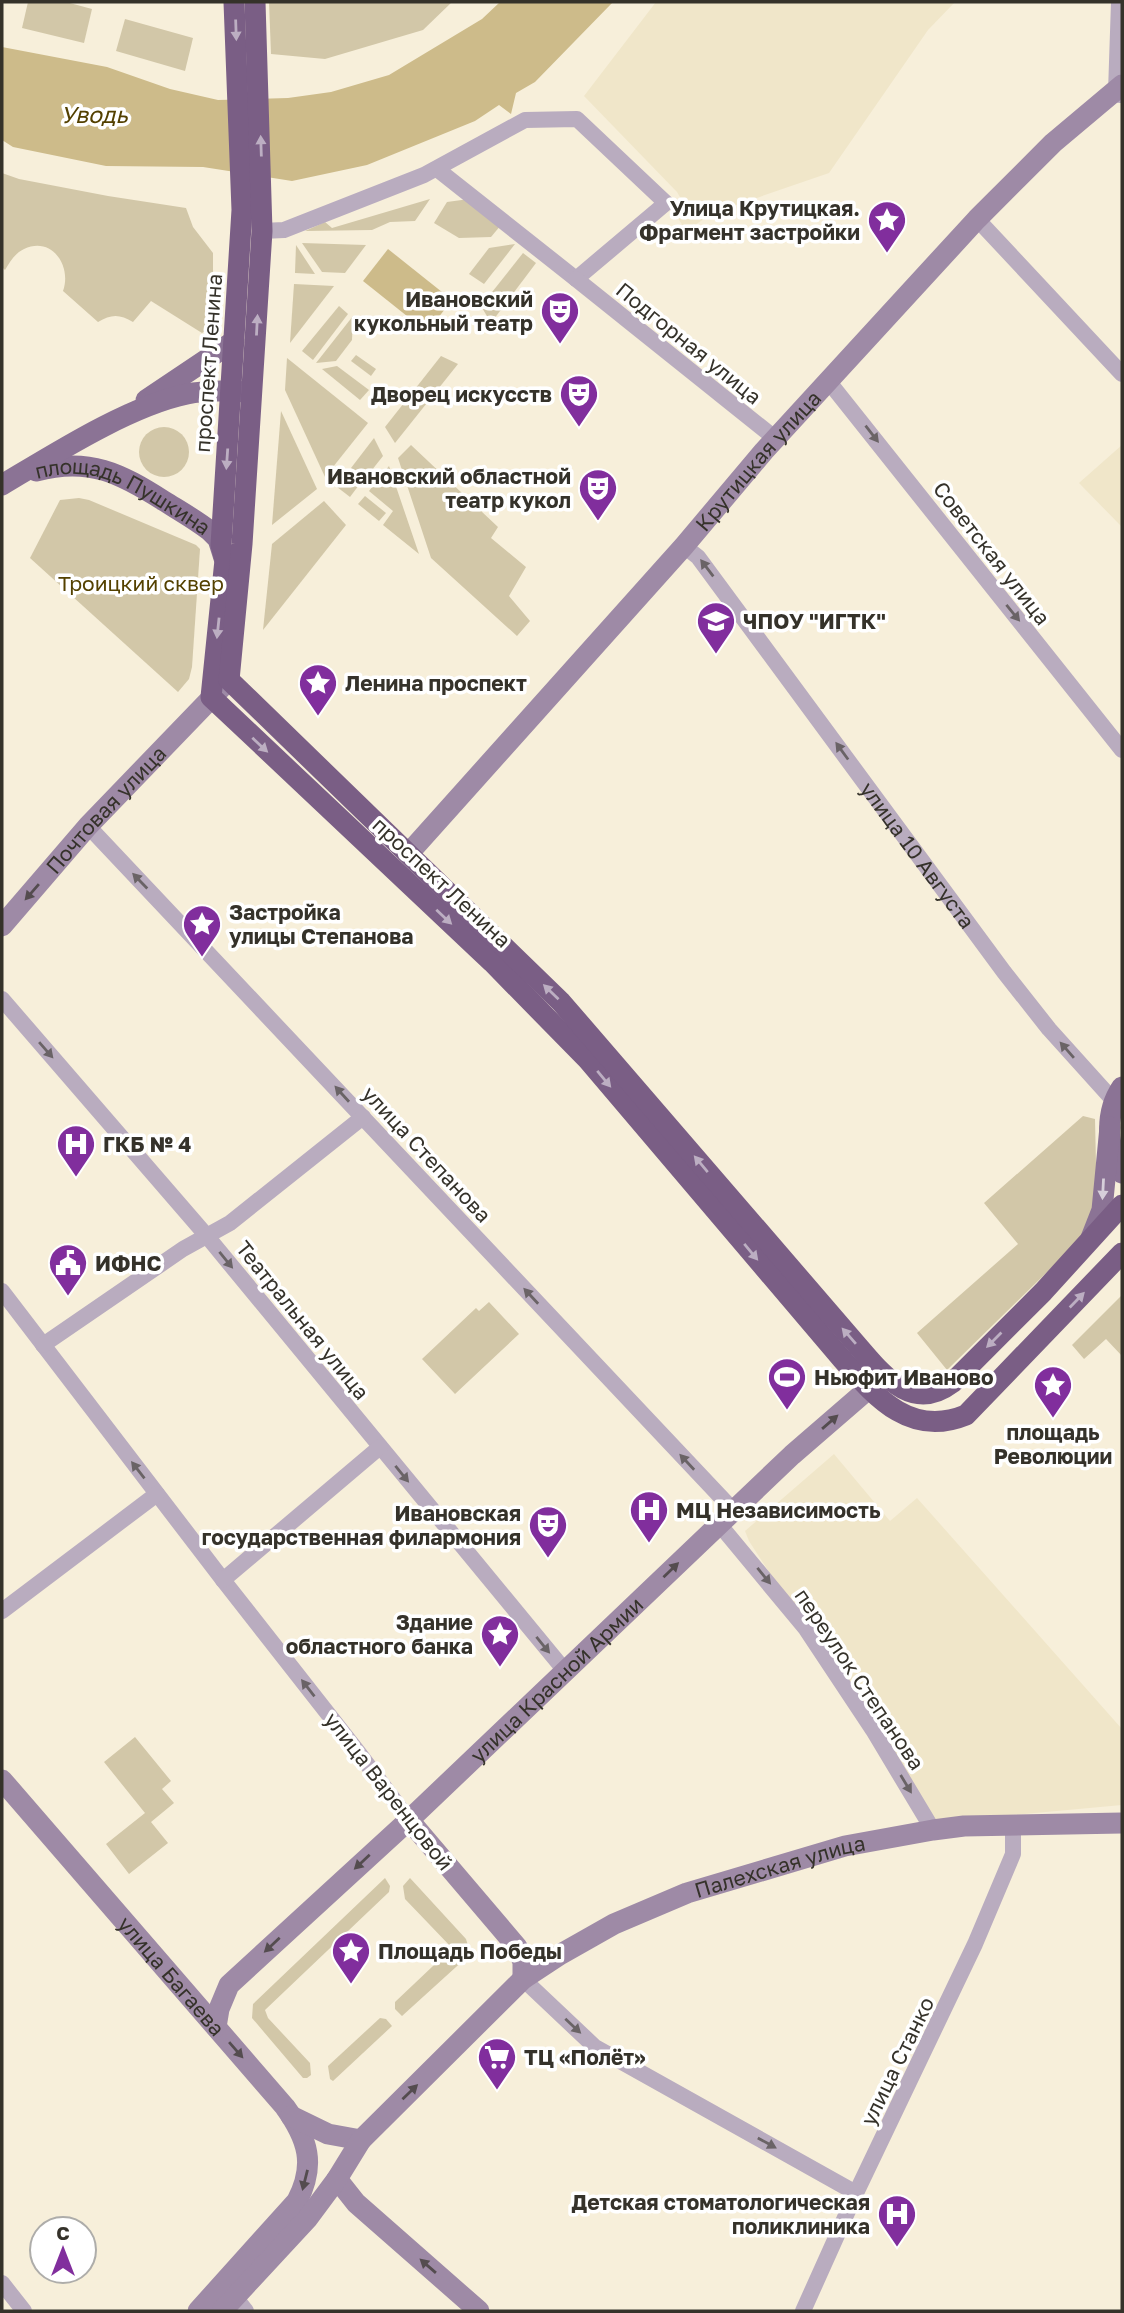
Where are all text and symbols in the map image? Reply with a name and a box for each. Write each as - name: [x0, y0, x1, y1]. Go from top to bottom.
- one-way arrow: [230, 19, 241, 41]
- water label: Уводь: [60, 100, 128, 128]
- one-way arrow: [255, 134, 266, 156]
- place label: Улица Крутицкая. Фрагмент застройки: [639, 195, 860, 245]
- place icon: Улица Крутицкая. Фрагмент застройки: [866, 199, 908, 254]
- street label: проспект Ленина: [189, 273, 227, 453]
- street label: Подгорная улица: [611, 276, 767, 410]
- place label: Ивановский кукольный театр: [354, 286, 533, 336]
- theatre icon: Ивановский кукольный театр: [539, 290, 581, 345]
- one-way arrow: [252, 313, 263, 335]
- theatre icon: Дворец искусств: [558, 373, 600, 428]
- place label: Дворец искусств: [371, 381, 552, 407]
- street label: Крутицкая улица: [689, 385, 826, 536]
- one-way arrow: [865, 425, 880, 443]
- one-way arrow: [221, 449, 232, 471]
- street label: площадь Пушкина: [32, 453, 216, 540]
- place label: Ивановский областной театр кукол: [327, 463, 571, 513]
- theatre icon: Ивановский областной театр кукол: [577, 467, 619, 522]
- street label: Советская улица: [928, 476, 1056, 630]
- one-way arrow: [700, 559, 714, 577]
- park label: Троицкий сквер: [58, 570, 224, 596]
- school or university icon: ЧПОУ "ИГТК": [695, 600, 737, 655]
- one-way arrow: [1005, 604, 1020, 622]
- place label: ЧПОУ "ИГТК": [743, 608, 886, 634]
- one-way arrow: [212, 617, 223, 639]
- place icon: Ленина проспект: [297, 662, 339, 717]
- place label: Ленина проспект: [345, 670, 527, 696]
- one-way arrow: [251, 736, 268, 752]
- street label: Почтовая улица: [40, 740, 171, 879]
- one-way arrow: [835, 742, 849, 760]
- street label: улица 10 Августа: [855, 776, 980, 933]
- street label: проспект Ленина: [368, 811, 516, 953]
- one-way arrow: [131, 872, 148, 889]
- one-way arrow: [25, 883, 40, 900]
- place label: Застройка улицы Степанова: [229, 899, 414, 949]
- place icon: Застройка улицы Степанова: [181, 903, 223, 958]
- one-way arrow: [435, 909, 453, 925]
- one-way arrow: [543, 985, 560, 1001]
- one-way arrow: [1059, 1041, 1075, 1059]
- one-way arrow: [38, 1042, 53, 1059]
- one-way arrow: [596, 1070, 611, 1087]
- street label: улица Степанова: [357, 1080, 497, 1228]
- one-way arrow: [334, 1086, 350, 1103]
- hospital icon: ГКБ № 4: [55, 1123, 97, 1178]
- place label: ГКБ № 4: [103, 1131, 191, 1157]
- one-way arrow: [693, 1155, 708, 1173]
- one-way arrow: [1097, 1178, 1108, 1200]
- street label: Театральная улица: [231, 1235, 375, 1405]
- public building icon: ИФНС: [47, 1242, 89, 1297]
- one-way arrow: [743, 1243, 759, 1261]
- place label: ИФНС: [95, 1250, 161, 1276]
- one-way arrow: [219, 1251, 234, 1269]
- one-way arrow: [523, 1287, 539, 1305]
- one-way arrow: [1068, 1292, 1085, 1309]
- one-way arrow: [842, 1328, 857, 1345]
- one-way arrow: [986, 1332, 1003, 1349]
- sports icon: Ньюфит Иваново: [766, 1356, 808, 1411]
- place label: Ньюфит Иваново: [814, 1364, 994, 1390]
- place icon: площадь Революции: [1032, 1364, 1074, 1419]
- one-way arrow: [822, 1415, 839, 1430]
- place label: площадь Революции: [994, 1419, 1112, 1469]
- one-way arrow: [678, 1453, 695, 1470]
- one-way arrow: [131, 1461, 146, 1479]
- one-way arrow: [394, 1465, 409, 1482]
- hospital icon: МЦ Независимость: [628, 1489, 670, 1544]
- place label: МЦ Независимость: [676, 1497, 881, 1523]
- place label: Ивановская государственная филармония: [202, 1500, 521, 1550]
- theatre icon: Ивановская государственная филармония: [527, 1504, 569, 1559]
- one-way arrow: [662, 1563, 679, 1579]
- one-way arrow: [756, 1568, 771, 1585]
- street label: переулок Степанова: [790, 1583, 930, 1775]
- street label: улица Красной Армии: [465, 1591, 648, 1768]
- place label: Здание областного банка: [286, 1609, 473, 1659]
- place icon: Здание областного банка: [479, 1613, 521, 1668]
- one-way arrow: [535, 1637, 550, 1654]
- one-way arrow: [300, 1680, 315, 1698]
- street label: улица Варенцовой: [319, 1707, 459, 1875]
- one-way arrow: [899, 1774, 912, 1794]
- street label: Палехская улица: [691, 1830, 867, 1903]
- one-way arrow: [354, 1854, 371, 1870]
- street label: улица Багаева: [113, 1911, 230, 2041]
- place icon: Площадь Победы: [330, 1930, 372, 1985]
- one-way arrow: [264, 1936, 281, 1952]
- place label: Площадь Победы: [378, 1938, 562, 1964]
- street label: улица Станко: [855, 1992, 939, 2130]
- one-way arrow: [564, 2018, 582, 2034]
- supermarket icon: ТЦ «Полёт»: [476, 2036, 518, 2091]
- one-way arrow: [228, 2041, 244, 2059]
- place label: ТЦ «Полёт»: [524, 2044, 645, 2070]
- one-way arrow: [401, 2085, 418, 2101]
- one-way arrow: [757, 2137, 777, 2149]
- one-way arrow: [299, 2169, 310, 2191]
- place label: Детская стоматологическая поликлиника: [571, 2189, 870, 2239]
- hospital icon: Детская стоматологическая поликлиника: [876, 2193, 918, 2248]
- north arrow: [28, 2215, 98, 2285]
- text: С: [56, 2221, 70, 2244]
- one-way arrow: [419, 2258, 437, 2274]

